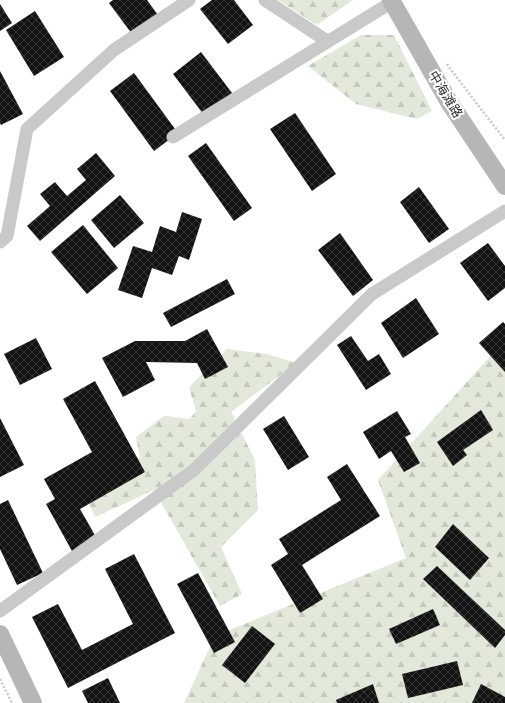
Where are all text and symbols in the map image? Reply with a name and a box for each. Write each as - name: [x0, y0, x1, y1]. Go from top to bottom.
- street label: 中海滩路: [424, 67, 467, 121]

